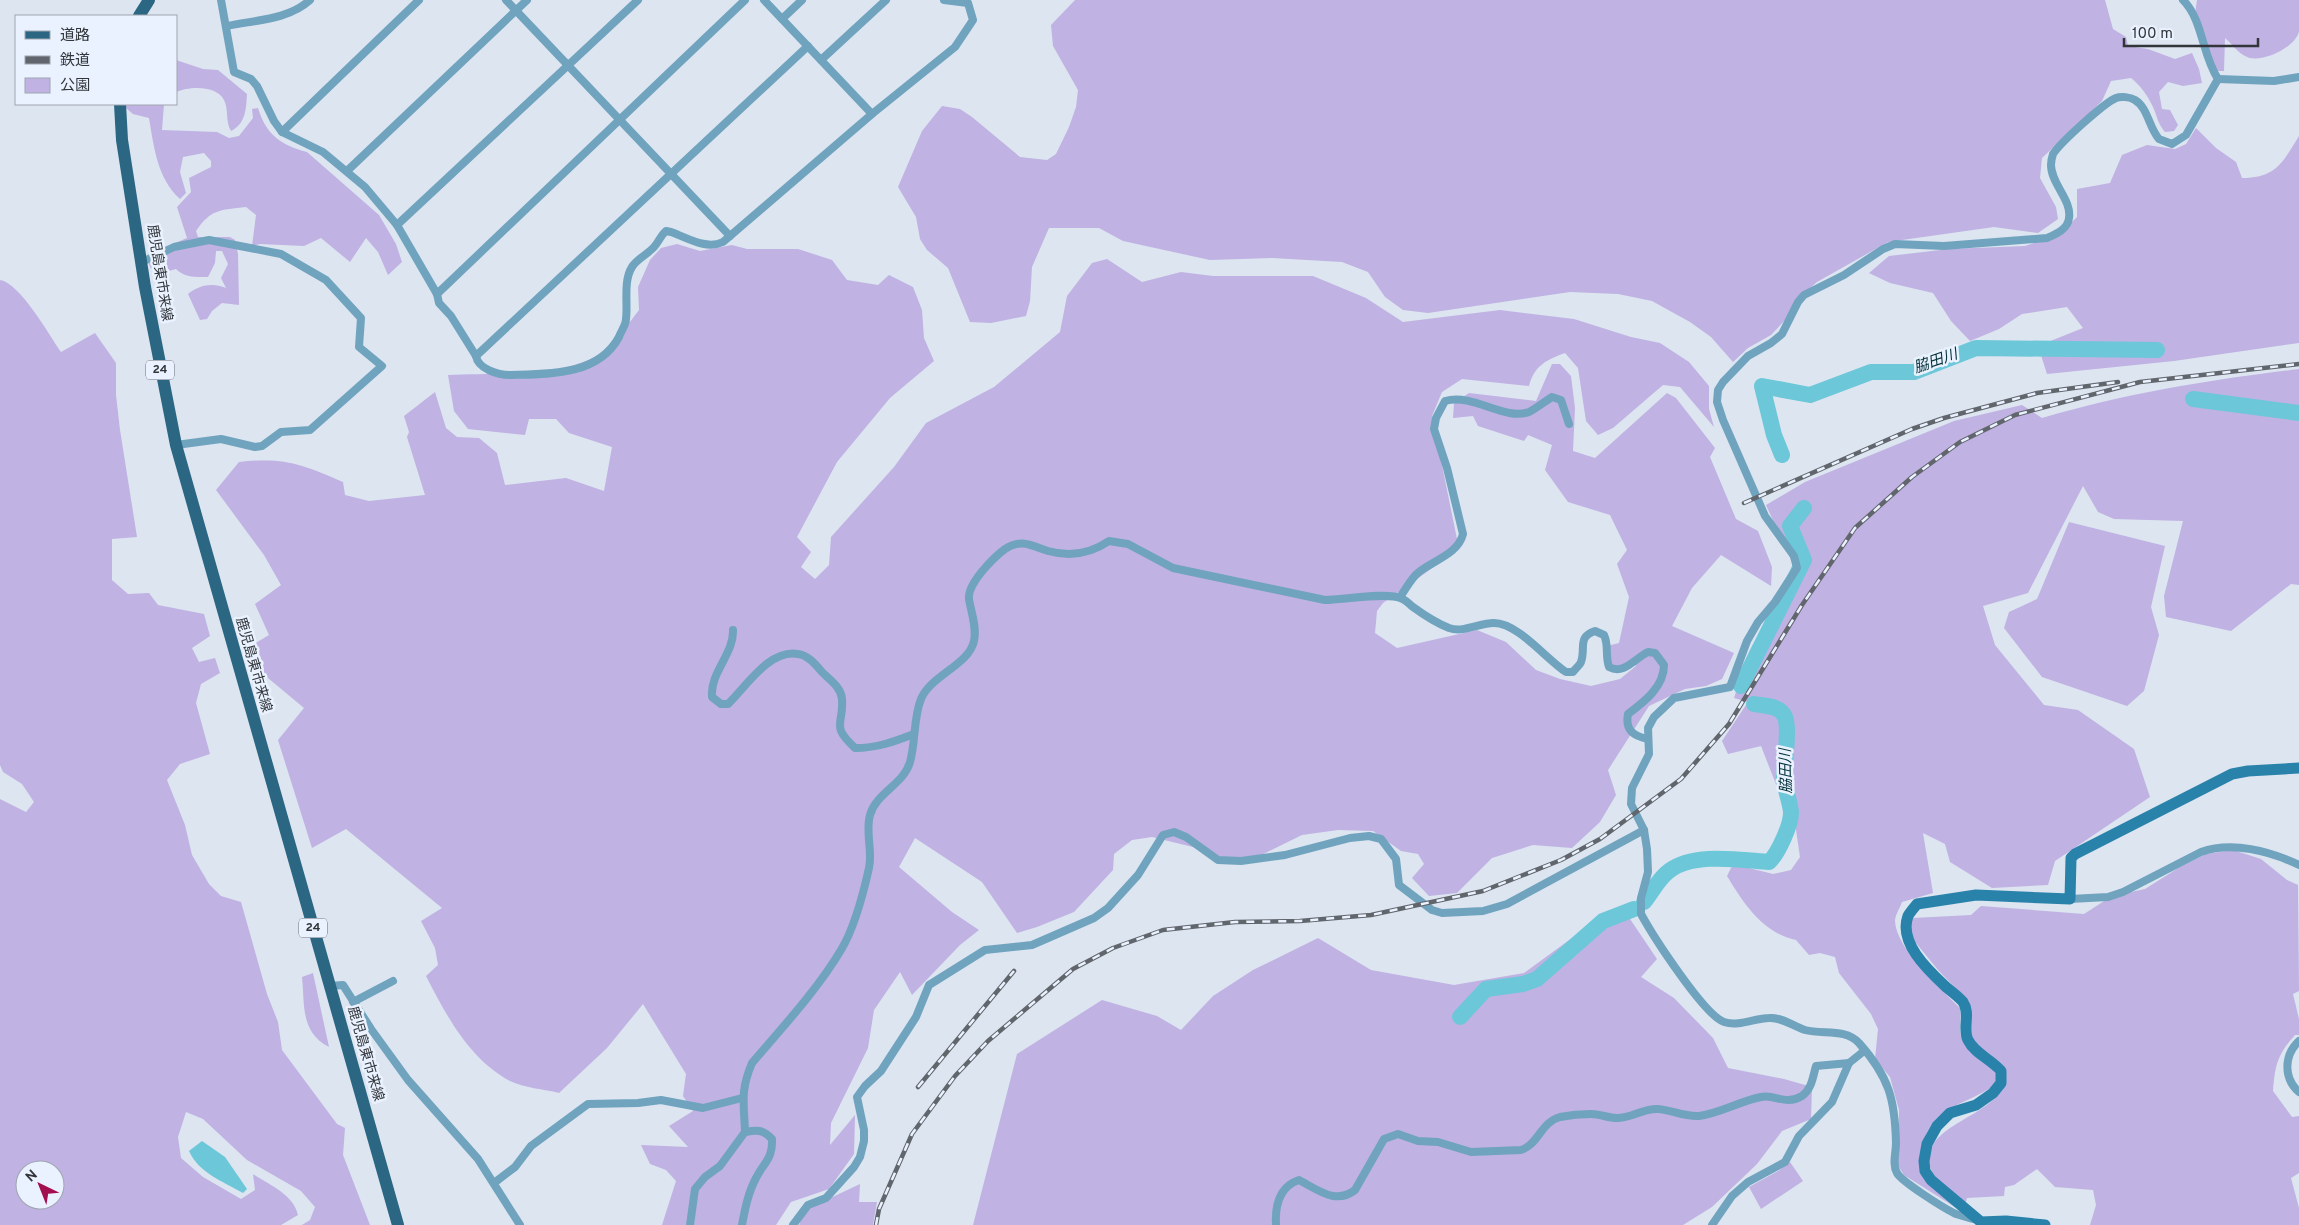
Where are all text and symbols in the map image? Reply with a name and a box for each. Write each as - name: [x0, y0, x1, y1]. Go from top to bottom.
- legend: [15, 15, 178, 105]
- scale bar: [2124, 15, 2258, 47]
- text: 100 m: [2132, 25, 2173, 44]
- text: 道路: [60, 27, 90, 46]
- text: 鉄道: [60, 52, 90, 71]
- text: 公園: [60, 77, 90, 96]
- street label: 鹿児島東市来線: [143, 223, 175, 323]
- water label: 脇田川: [1912, 345, 1962, 378]
- road number: 24: [146, 360, 174, 380]
- street label: 鹿児島東市来線: [231, 616, 275, 714]
- water label: 脇田川: [1777, 746, 1797, 794]
- road number: 24: [299, 918, 327, 938]
- street label: 鹿児島東市来線: [343, 1005, 387, 1103]
- north arrow: [15, 1160, 65, 1210]
- text: N: [23, 1167, 42, 1186]

